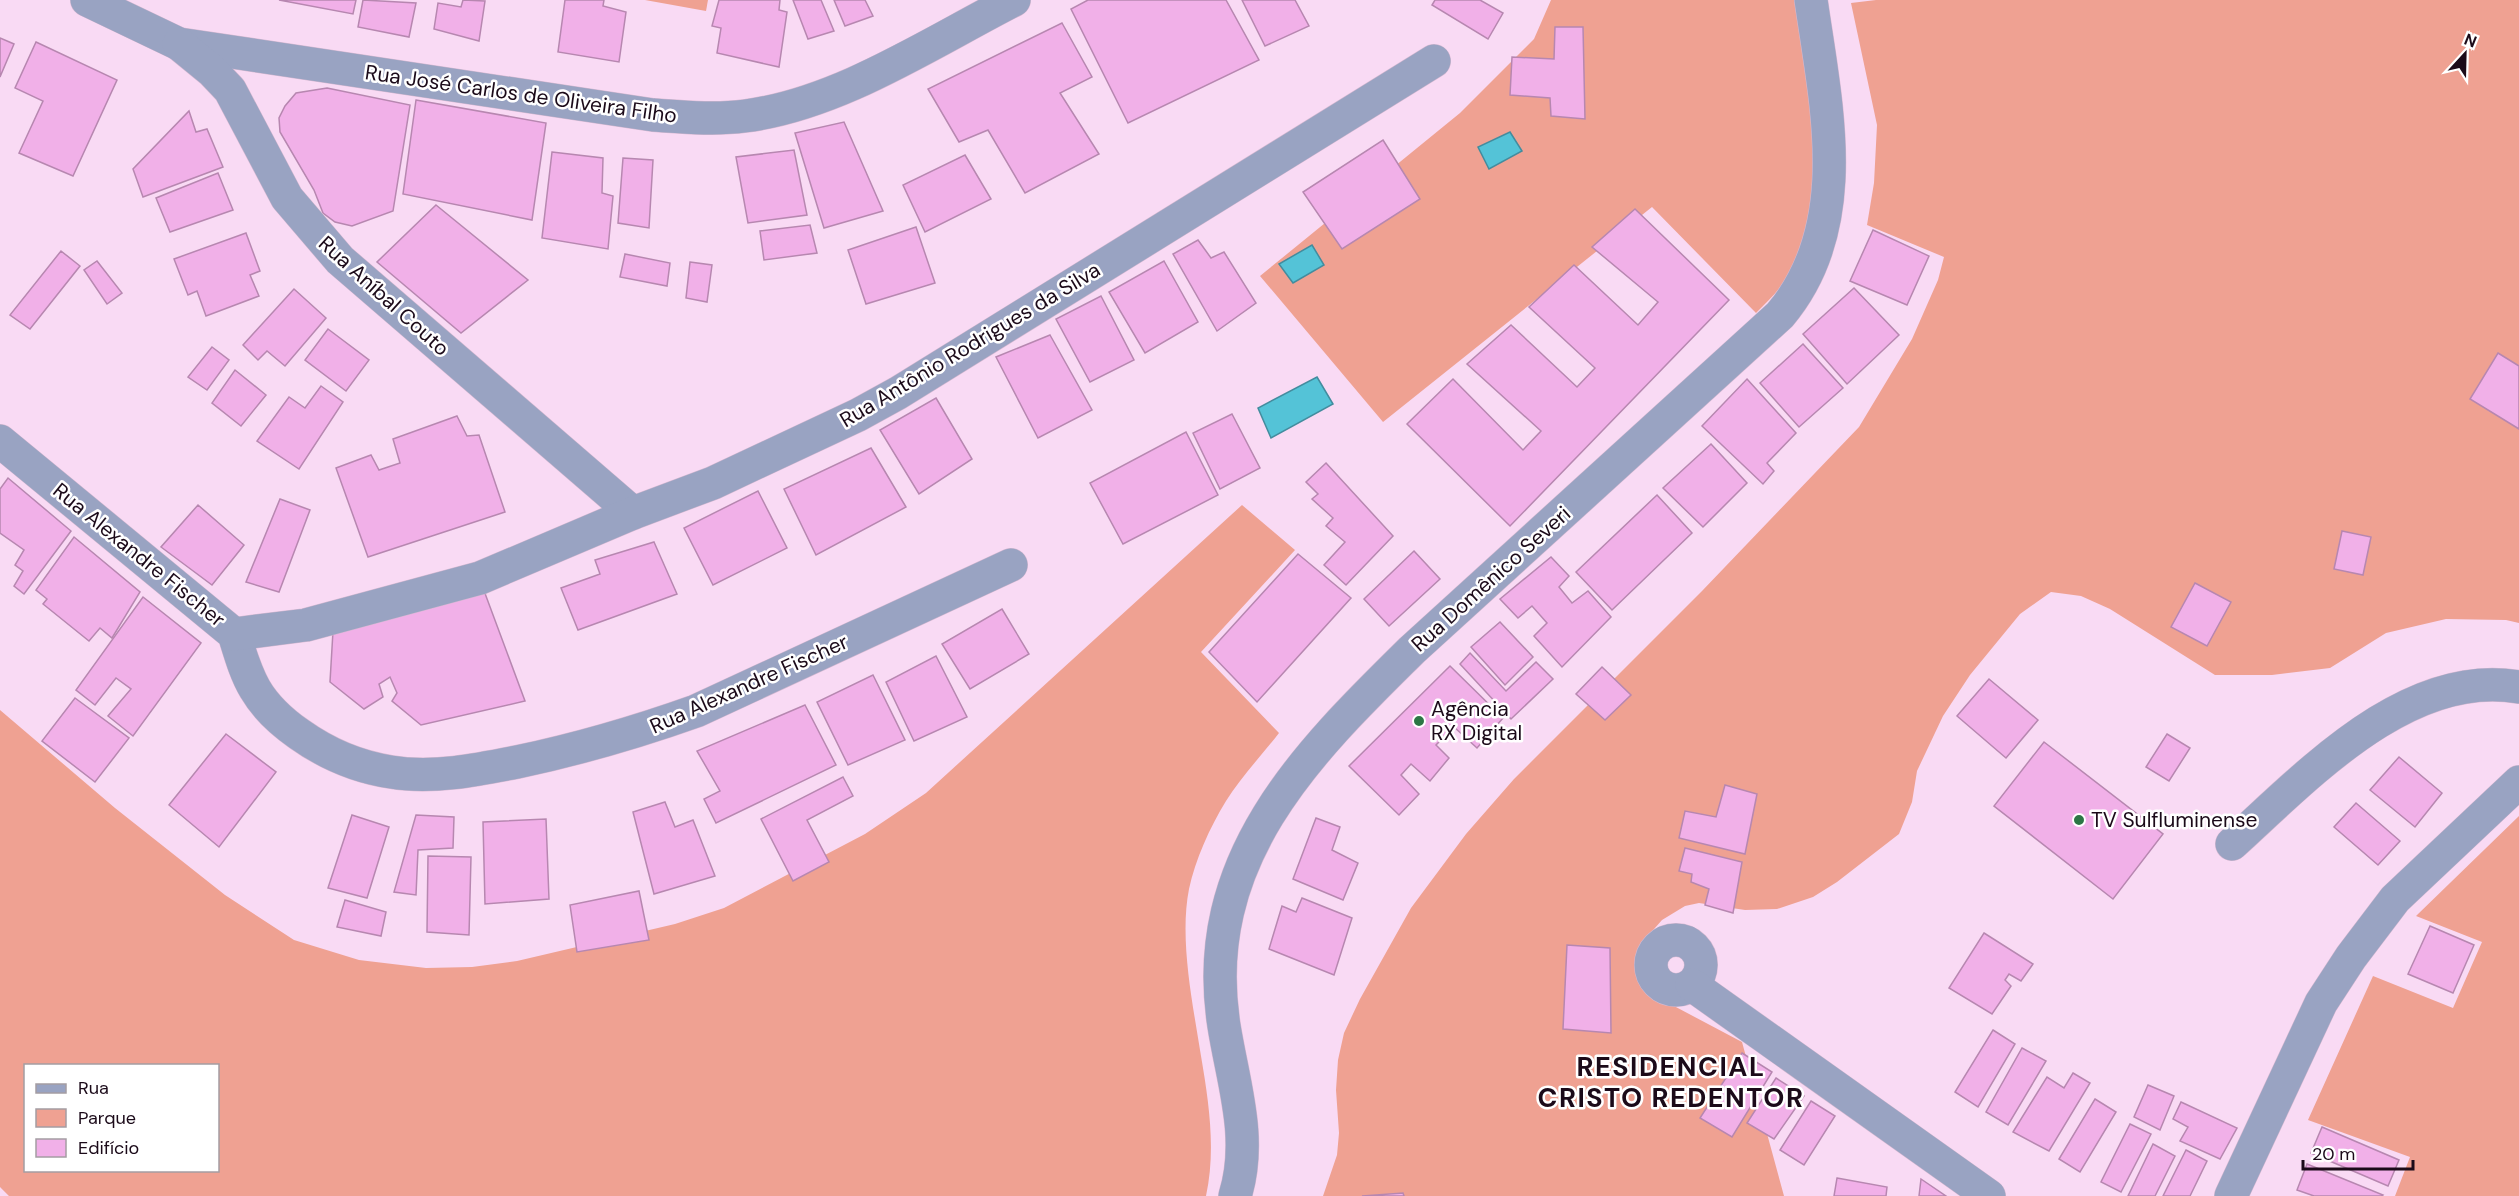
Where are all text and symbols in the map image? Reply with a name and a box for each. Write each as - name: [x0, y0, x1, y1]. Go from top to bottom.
- north arrow: [2435, 24, 2495, 84]
- text: N: [2461, 29, 2480, 52]
- street label: Rua José Carlos de Oliveira Filho: [363, 58, 679, 130]
- street label: Rua Aníbal Couto: [313, 230, 455, 362]
- street label: Rua Antônio Rodrigues da Silva: [835, 256, 1105, 434]
- street label: Rua Alexandre Fischer: [47, 477, 231, 633]
- street label: Rua Domênico Severi: [1405, 500, 1577, 658]
- street label: Rua Alexandre Fischer: [646, 628, 853, 740]
- place label: Agência RX Digital: [1431, 695, 1522, 747]
- marker: Agência RX Digital: [1412, 714, 1426, 728]
- place label: TV Sulfluminense: [2091, 806, 2257, 834]
- marker: TV Sulfluminense: [2072, 813, 2086, 827]
- district label: RESIDENCIAL CRISTO REDENTOR: [1538, 1049, 1804, 1115]
- legend: [24, 1064, 219, 1172]
- text: Rua: [78, 1076, 109, 1100]
- text: Parque: [78, 1106, 136, 1130]
- scale bar: [2303, 1133, 2412, 1171]
- text: Edifício: [78, 1136, 139, 1160]
- text: 20 m: [2312, 1142, 2355, 1166]

